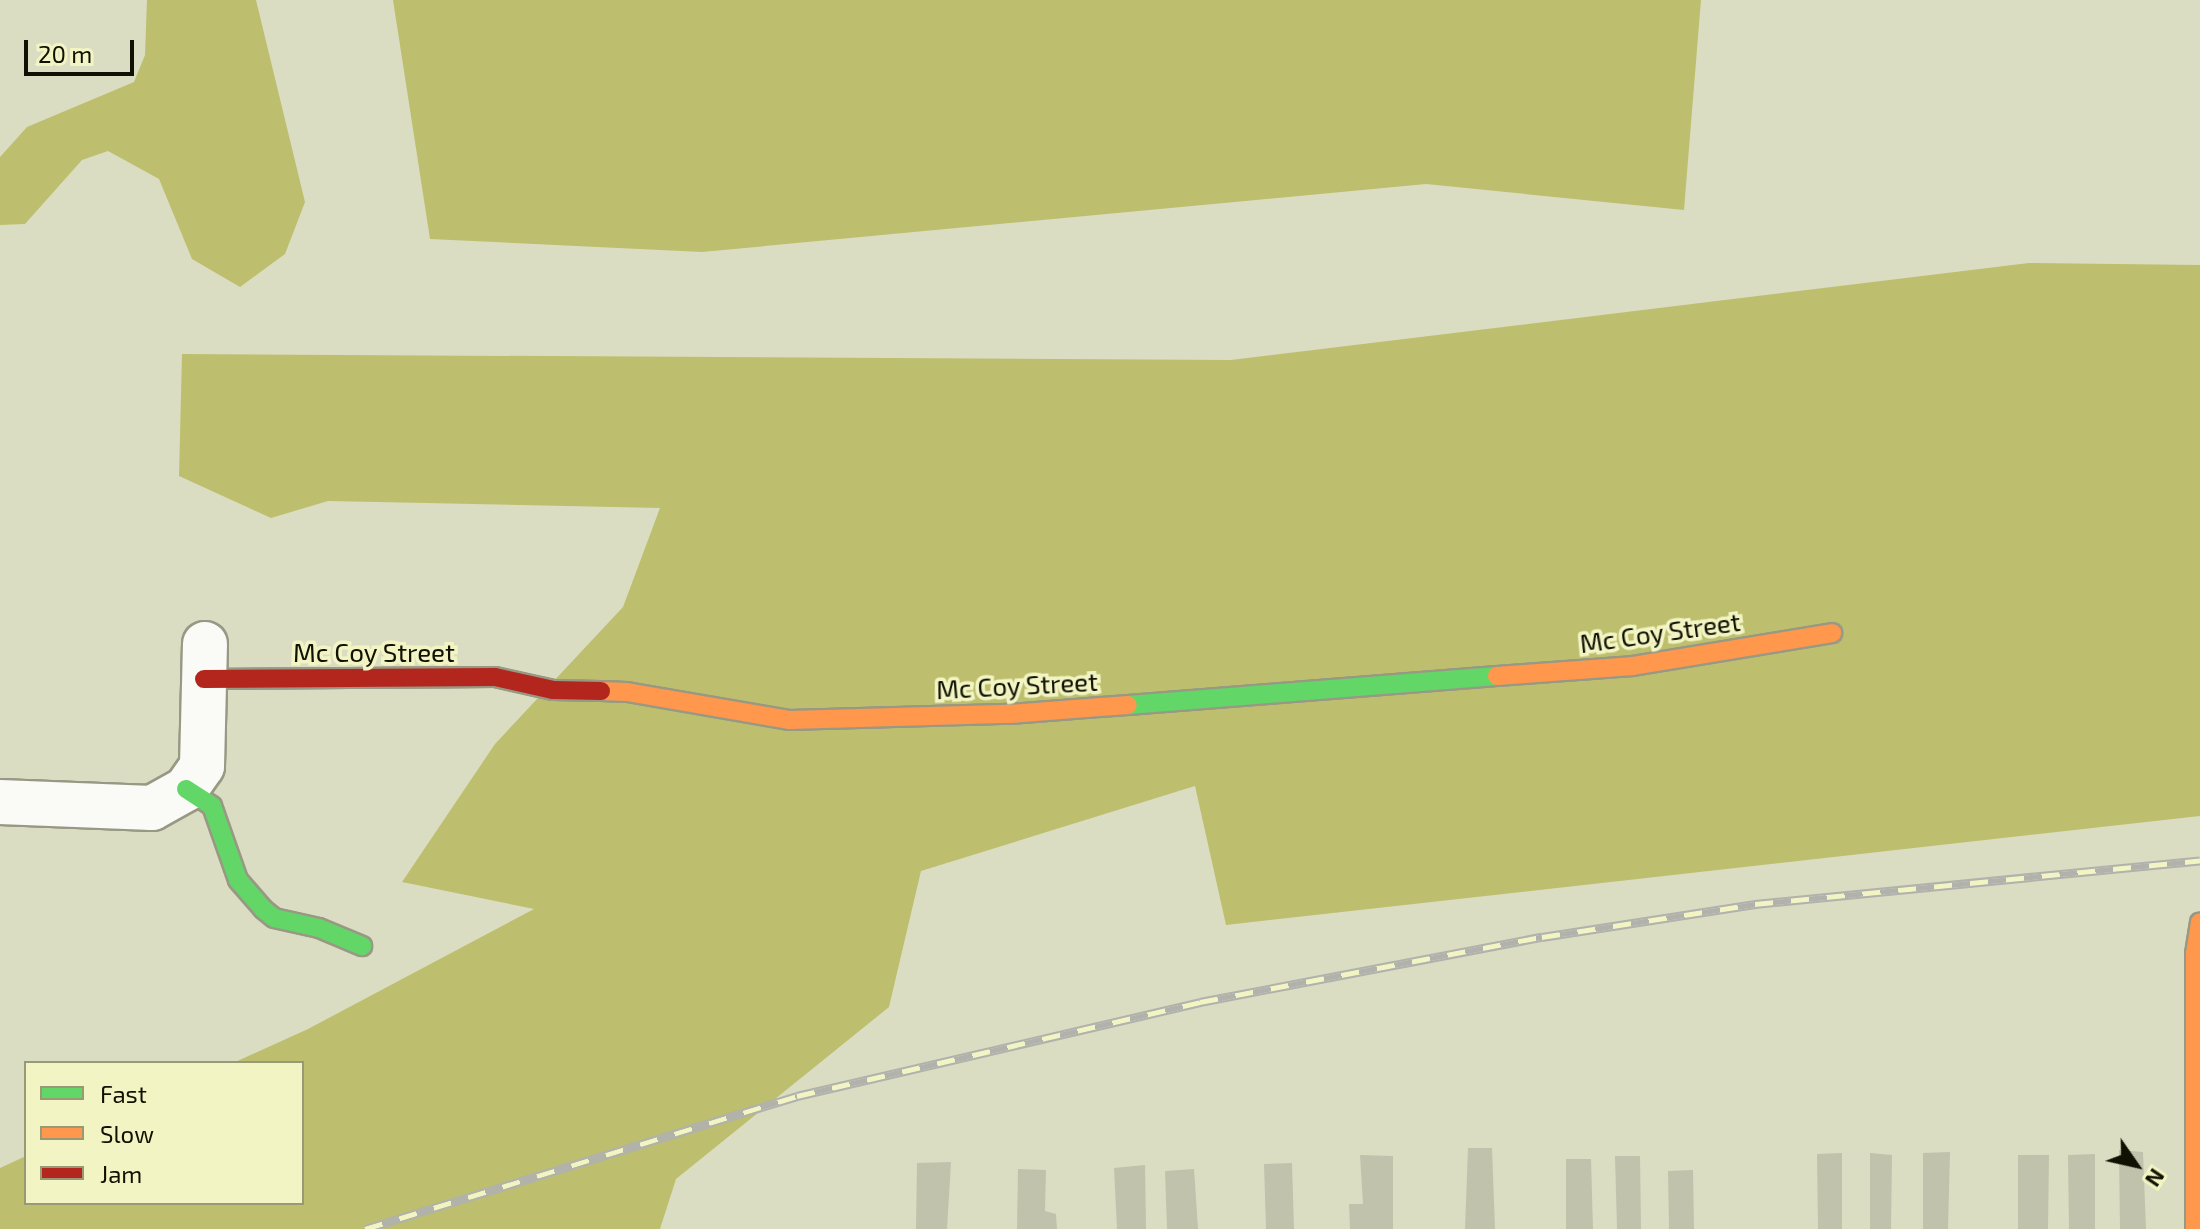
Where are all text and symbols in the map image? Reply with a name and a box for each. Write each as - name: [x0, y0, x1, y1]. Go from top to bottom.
- scale bar: [28, 24, 138, 74]
- text: 20 m: [38, 39, 92, 68]
- street label: Mc Coy Street: [1577, 605, 1743, 659]
- street label: Mc Coy Street: [293, 636, 455, 668]
- street label: Mc Coy Street: [935, 665, 1099, 705]
- legend: [24, 1061, 304, 1205]
- text: Fast: [100, 1079, 147, 1108]
- text: Slow: [100, 1119, 154, 1148]
- north arrow: [2096, 1125, 2176, 1205]
- text: Jam: [100, 1159, 142, 1188]
- text: N: [2141, 1165, 2171, 1192]

